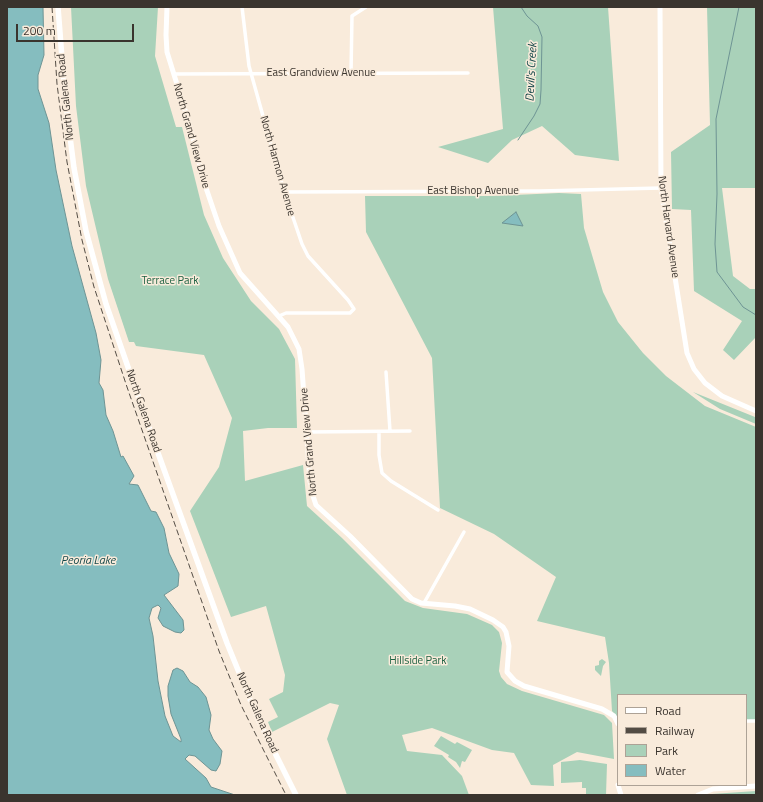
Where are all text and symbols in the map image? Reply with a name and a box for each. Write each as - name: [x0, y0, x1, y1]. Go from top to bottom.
- scale bar: [18, 16, 136, 42]
- text: 200 m: [23, 21, 56, 40]
- water label: Devil's Creek: [523, 42, 541, 102]
- street label: North Galena Road: [55, 53, 77, 141]
- street label: East Grandview Avenue: [266, 66, 376, 80]
- street label: North Grand View Drive: [170, 82, 212, 190]
- street label: North Harmon Avenue: [256, 114, 298, 218]
- street label: North Harvard Avenue: [654, 175, 682, 279]
- street label: East Bishop Avenue: [427, 184, 519, 198]
- park label: Terrace Park: [141, 274, 199, 288]
- street label: North Galena Road: [123, 368, 163, 454]
- street label: North Grand View Drive: [298, 387, 320, 497]
- water label: Peoria Lake: [61, 554, 115, 568]
- park label: Hillside Park: [389, 654, 447, 668]
- street label: North Galena Road: [233, 670, 281, 756]
- legend: [617, 694, 747, 786]
- text: Road: [655, 701, 681, 720]
- text: Railway: [655, 721, 695, 740]
- text: Park: [655, 741, 678, 760]
- text: Water: [655, 761, 686, 780]

